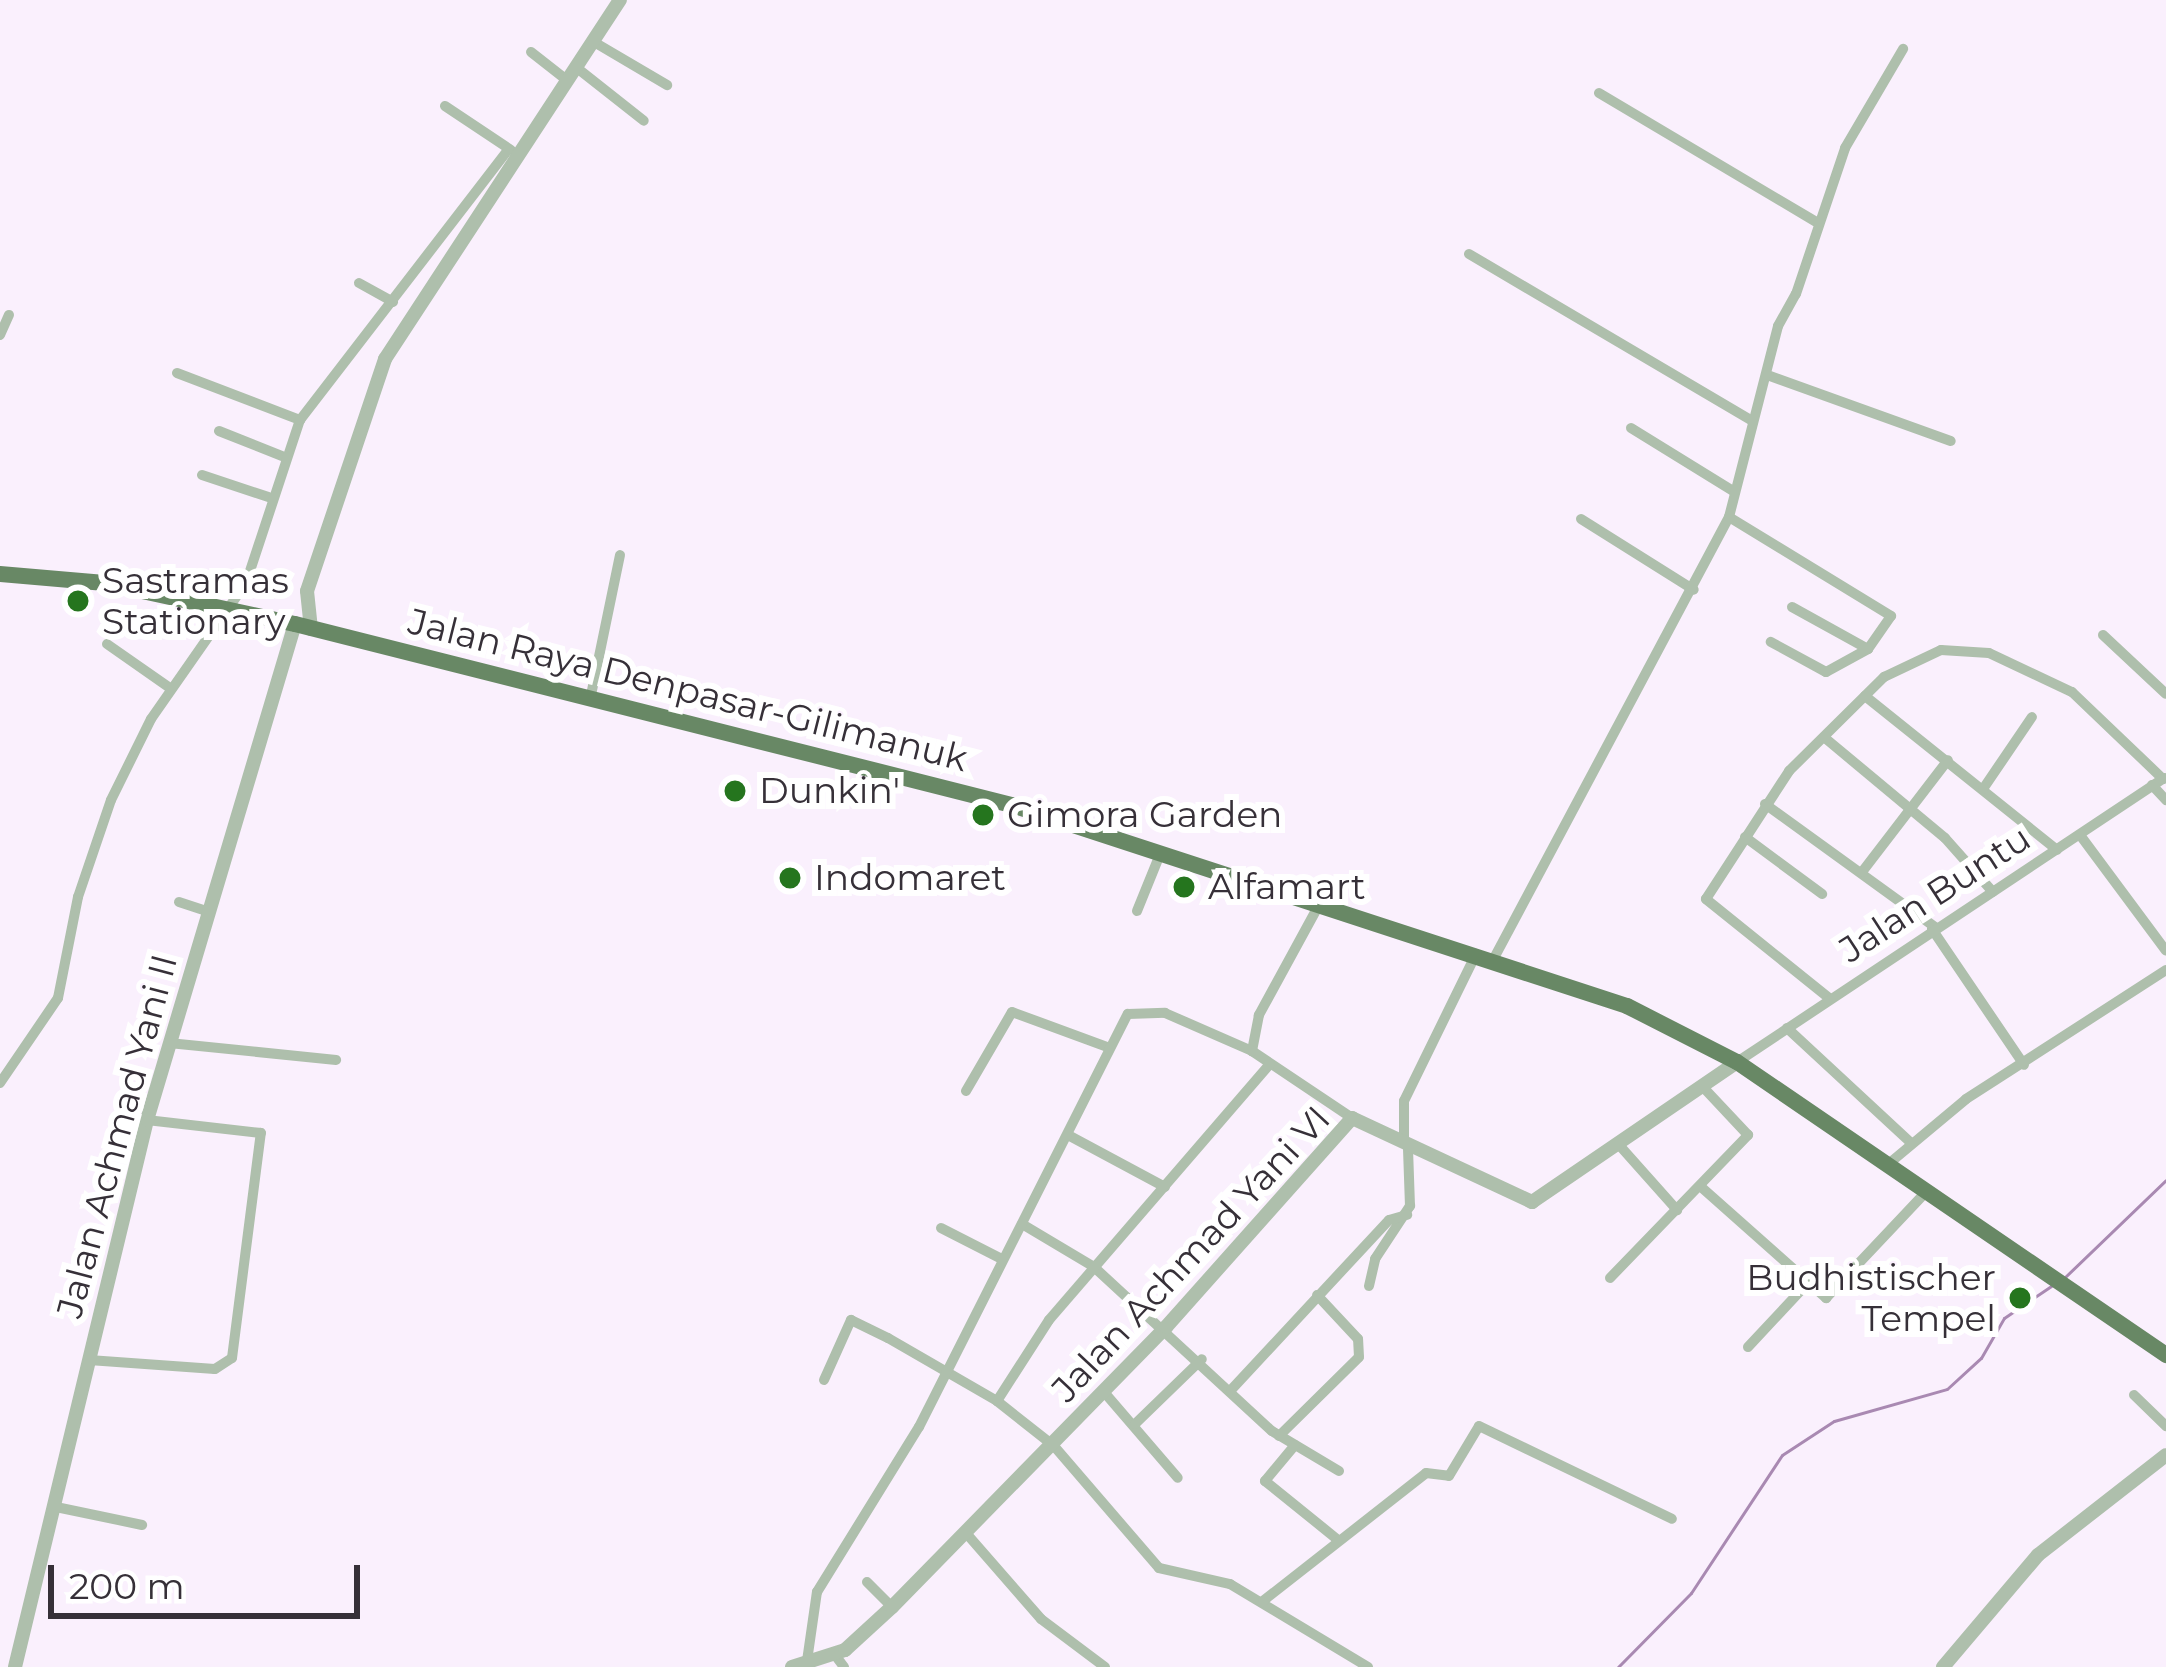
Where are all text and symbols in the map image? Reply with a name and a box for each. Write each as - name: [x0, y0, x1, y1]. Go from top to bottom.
- place label: Sastramas Stationary: [102, 558, 289, 643]
- marker: Sastramas Stationary: [65, 588, 91, 614]
- street label: Jalan Raya Denpasar-Gilimanuk: [404, 600, 972, 780]
- place label: Dunkin': [759, 769, 900, 813]
- marker: Dunkin': [722, 778, 748, 804]
- place label: Gimora Garden: [1007, 793, 1282, 837]
- marker: Gimora Garden: [970, 802, 996, 828]
- street label: Jalan Buntu: [1832, 816, 2038, 972]
- place label: Indomaret: [814, 856, 1006, 900]
- marker: Indomaret: [777, 865, 803, 891]
- place label: Alfamart: [1208, 865, 1366, 909]
- marker: Alfamart: [1171, 874, 1197, 900]
- street label: Jalan Achmad Yani II: [48, 950, 186, 1322]
- street label: Jalan Achmad Yani VI: [1043, 1097, 1339, 1411]
- place label: Budhistischer Tempel: [1746, 1255, 1996, 1340]
- marker: Budhistischer Tempel: [2007, 1285, 2033, 1311]
- scale bar: [54, 1541, 366, 1615]
- text: 200 m: [69, 1564, 185, 1608]

